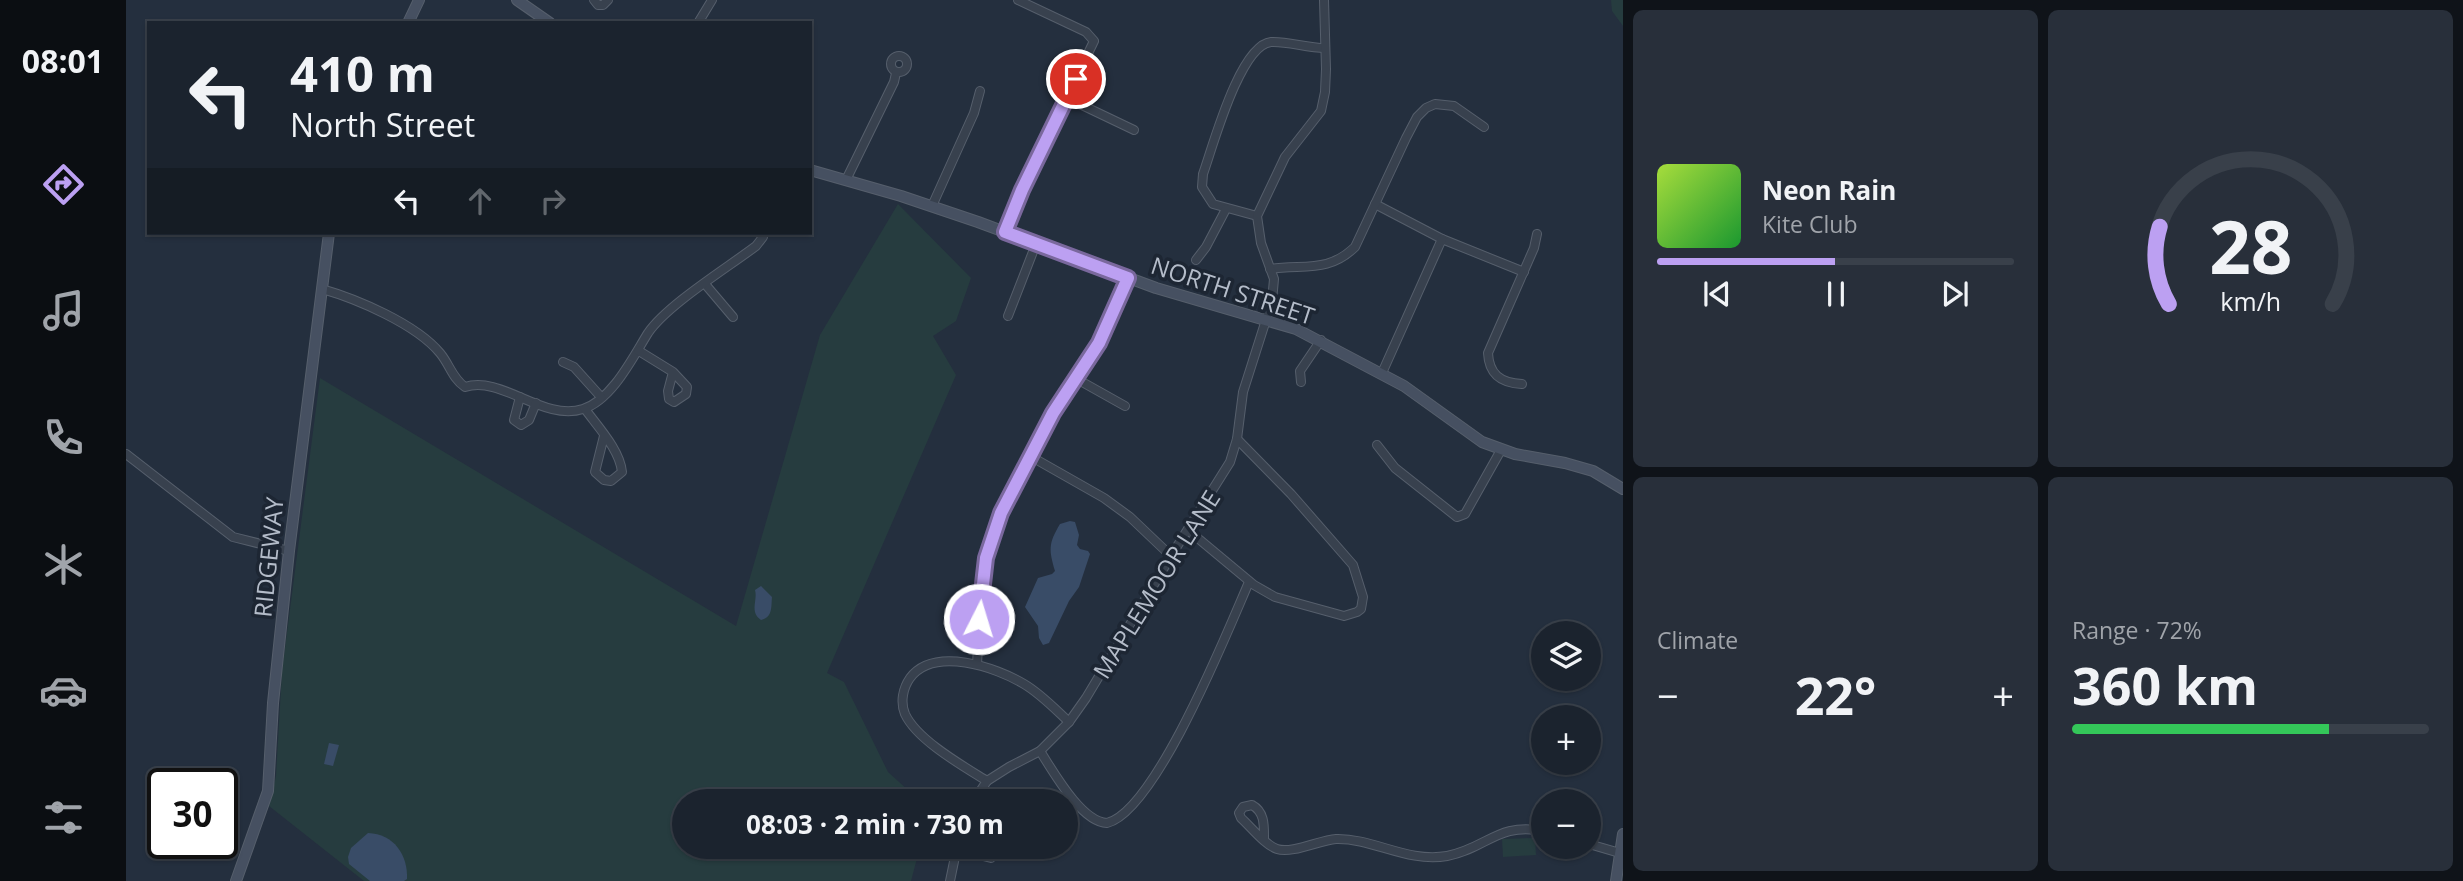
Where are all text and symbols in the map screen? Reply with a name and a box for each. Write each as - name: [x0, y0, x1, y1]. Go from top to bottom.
- text: 08:01: [22, 39, 104, 82]
- text: 410 m: [290, 40, 435, 106]
- icon: left: [175, 49, 266, 140]
- pin: [1046, 49, 1106, 109]
- icon: arrive: [1057, 60, 1095, 98]
- text: North Street: [290, 103, 475, 146]
- icon: directions: [39, 160, 88, 209]
- text: Neon Rain: [1762, 172, 1896, 208]
- icon: left: [388, 182, 426, 220]
- icon: ahead: [461, 182, 499, 220]
- icon: right: [534, 182, 572, 220]
- text: 28: [2209, 197, 2292, 296]
- text: Kite Club: [1762, 208, 1857, 240]
- street label: NORTH STREET: [1147, 248, 1319, 332]
- icon: previous: [1698, 275, 1736, 313]
- icon: pause: [1817, 275, 1855, 313]
- icon: next: [1936, 275, 1974, 313]
- text: km/h: [2220, 284, 2281, 318]
- icon: music: [39, 286, 88, 335]
- icon: phone: [39, 413, 88, 462]
- street label: MAPLEMOOR LANE: [1085, 484, 1227, 684]
- street label: RIDGEWAY: [245, 495, 291, 619]
- icon: climate: [39, 540, 88, 589]
- position arrow: [942, 582, 1016, 656]
- text: Range · 72%: [2072, 614, 2202, 646]
- map controls: [1531, 621, 1601, 859]
- button: layers: [1531, 621, 1601, 691]
- text: Climate: [1657, 624, 1738, 656]
- text: 360 km: [2072, 649, 2258, 720]
- text: 22°: [1795, 659, 1876, 730]
- icon: car: [39, 666, 88, 715]
- text: −: [1657, 669, 1679, 721]
- text: +: [1992, 669, 2014, 721]
- button: +: [1531, 705, 1601, 775]
- speed limit sign: 30: [147, 768, 238, 859]
- button: −: [1531, 789, 1601, 859]
- icon: filters: [39, 793, 88, 842]
- text: 08:03 · 2 min · 730 m: [746, 806, 1004, 842]

